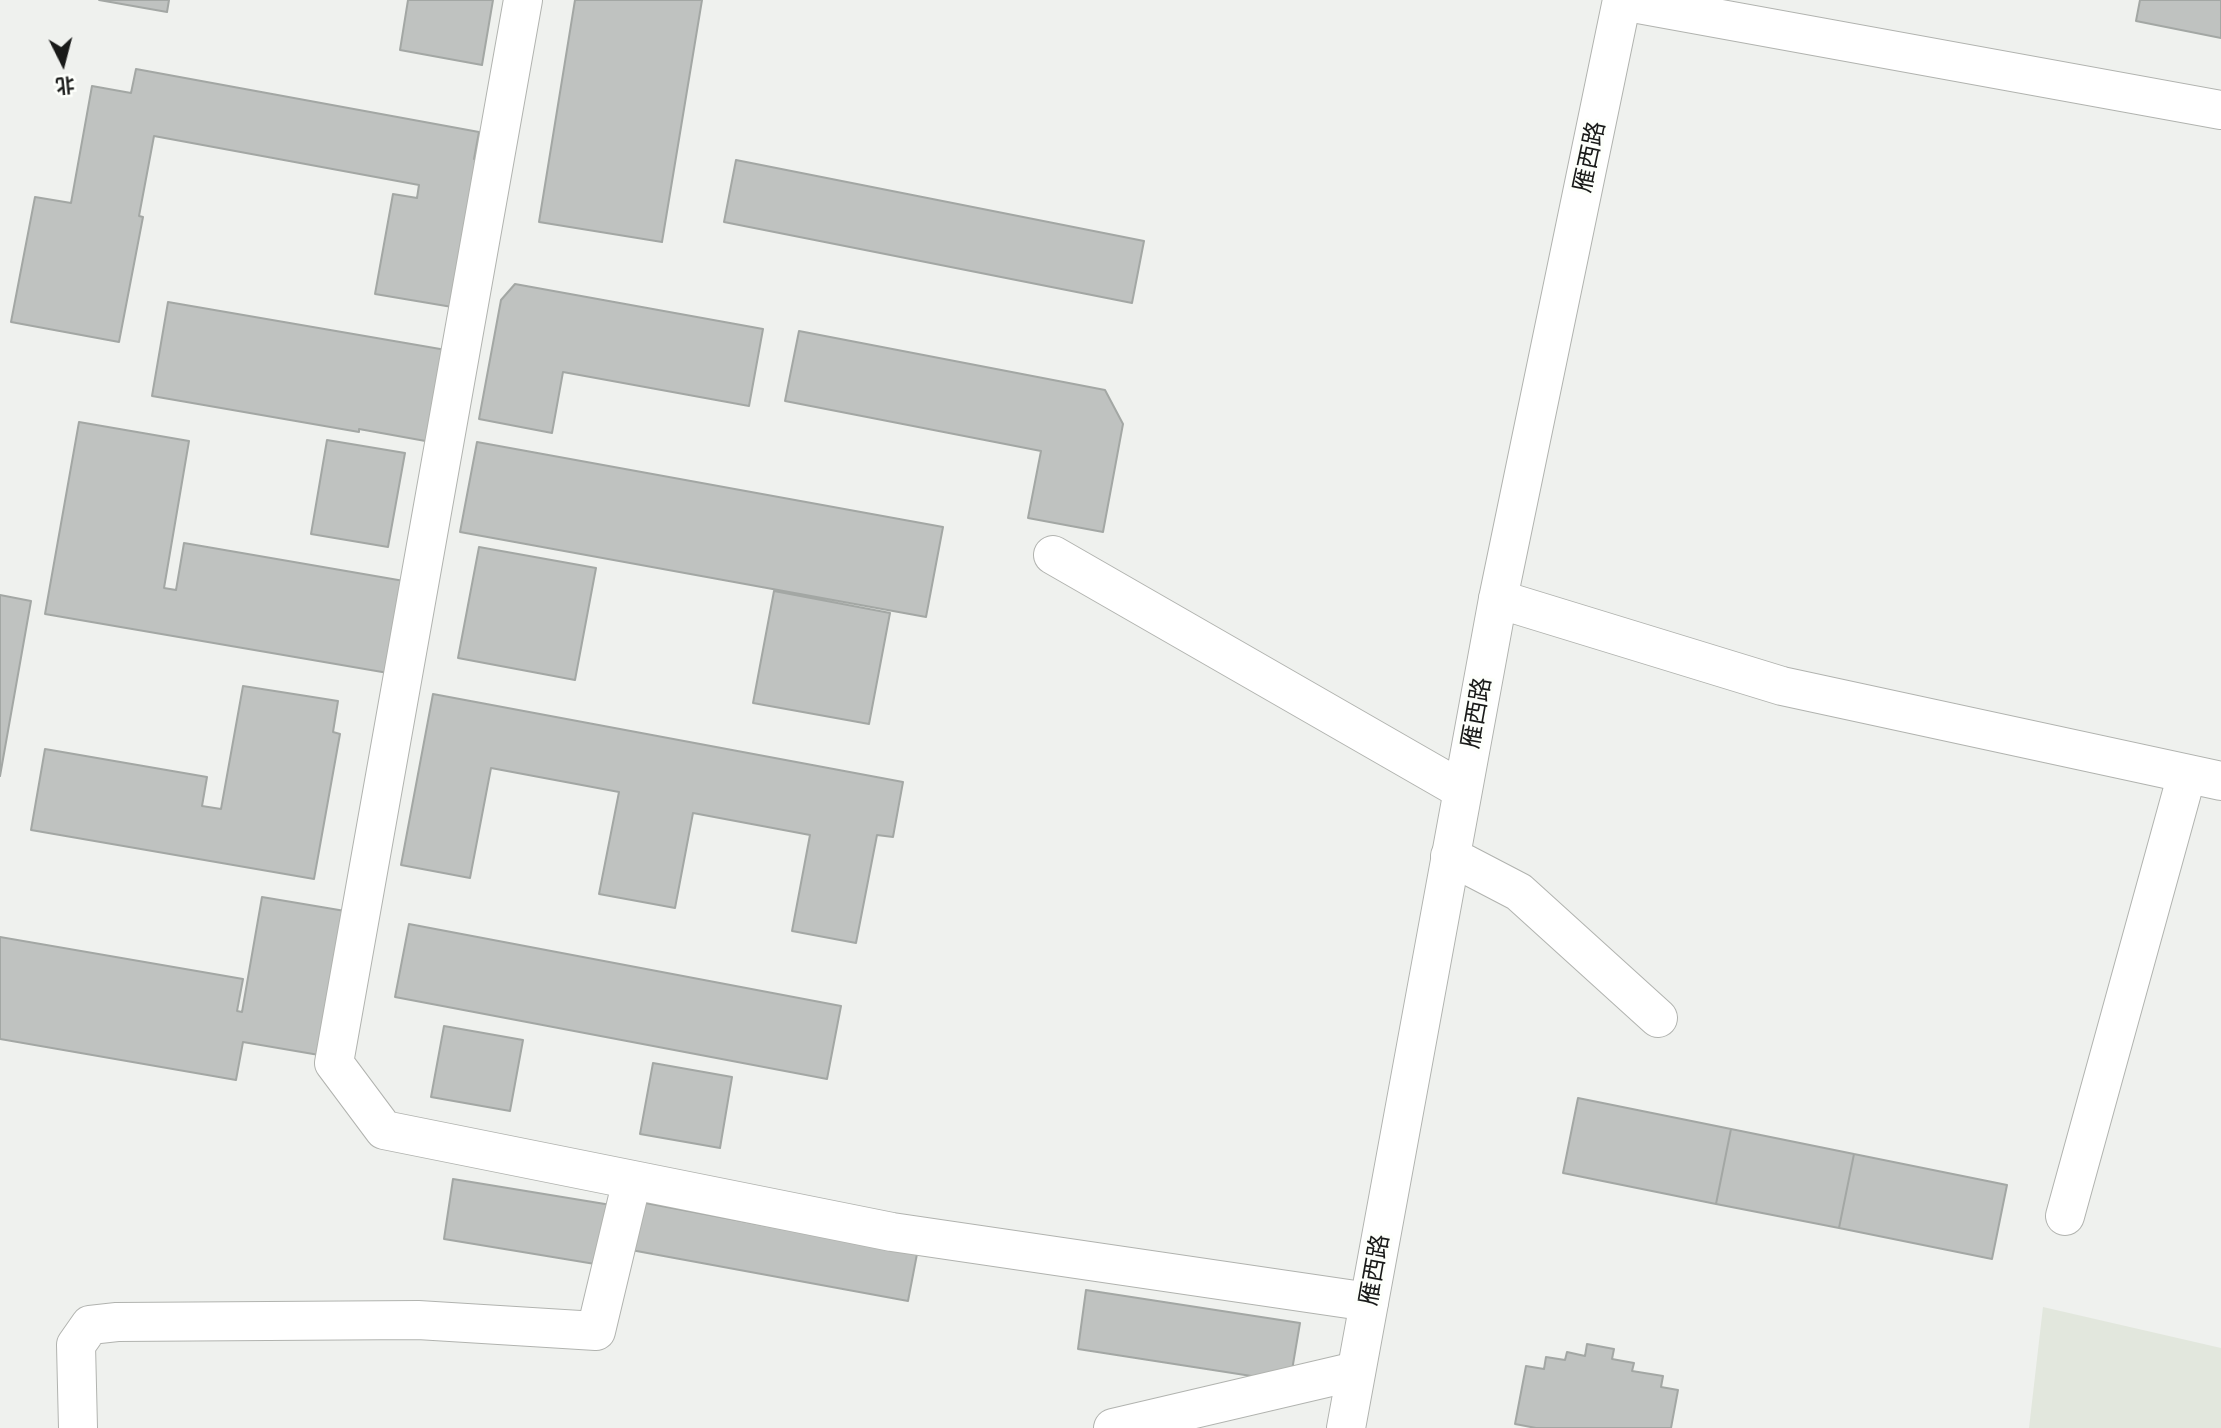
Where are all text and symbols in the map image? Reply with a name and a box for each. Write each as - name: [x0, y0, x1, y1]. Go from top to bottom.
- north arrow: [28, 28, 98, 98]
- text: 北: [55, 74, 76, 95]
- street label: 雁西路: [1568, 119, 1612, 195]
- street label: 雁西路: [1457, 675, 1497, 751]
- street label: 雁西路: [1355, 1232, 1395, 1308]

